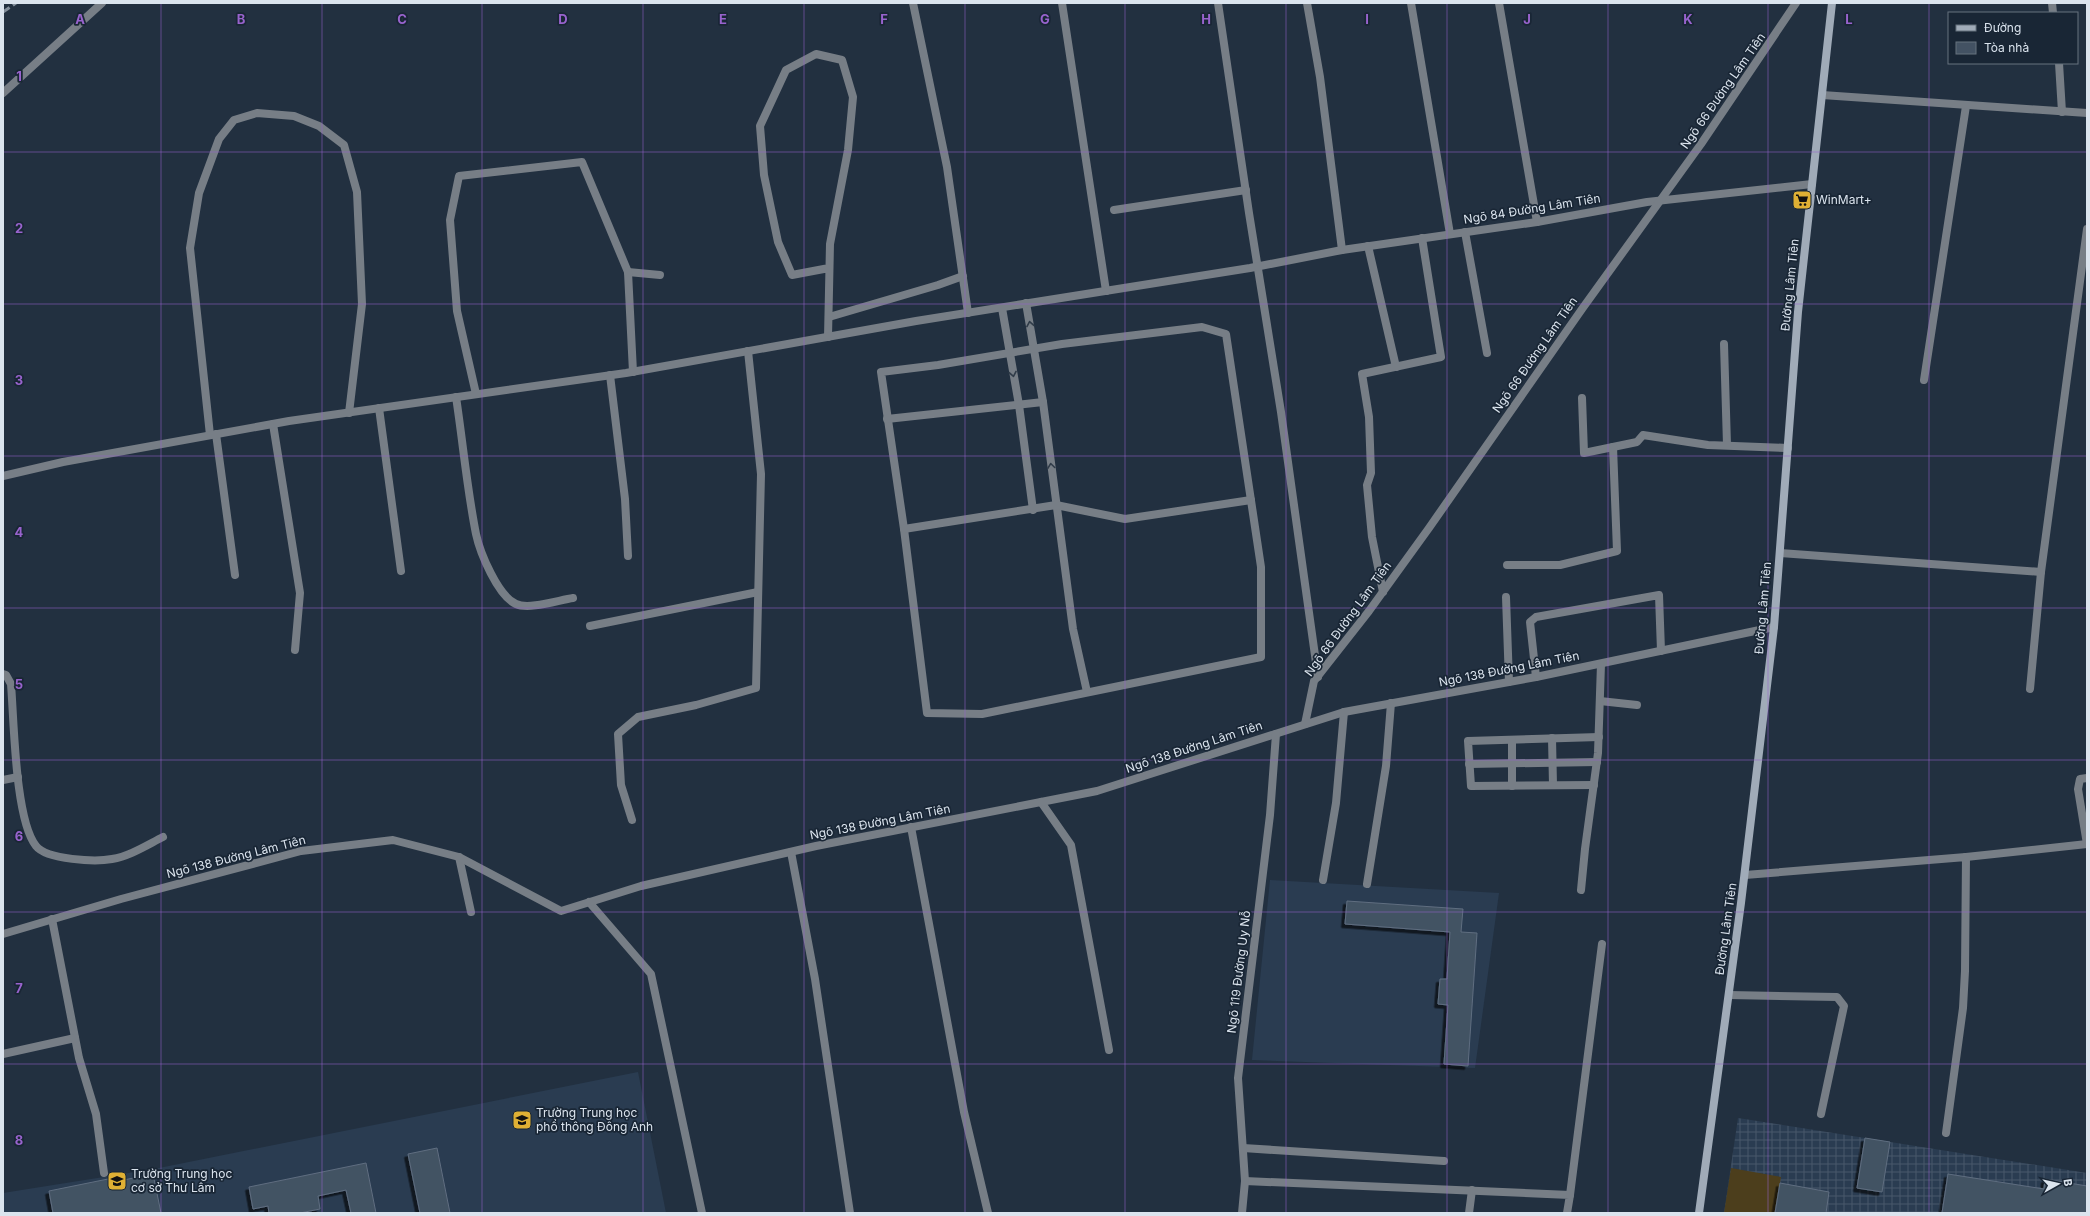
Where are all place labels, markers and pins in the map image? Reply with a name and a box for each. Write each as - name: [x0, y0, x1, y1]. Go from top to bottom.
- supermarket icon: WinMart+: [1791, 189, 1813, 211]
- place label: WinMart+: [1816, 192, 1872, 207]
- place label: Trường Trung học phổ thông Đông Anh: [536, 1105, 653, 1134]
- school or university icon: Trường Trung học phổ thông Đông Anh: [511, 1109, 533, 1131]
- place label: Trường Trung học cơ sở Thư Lâm: [131, 1166, 232, 1195]
- school or university icon: Trường Trung học cơ sở Thư Lâm: [106, 1170, 128, 1192]

